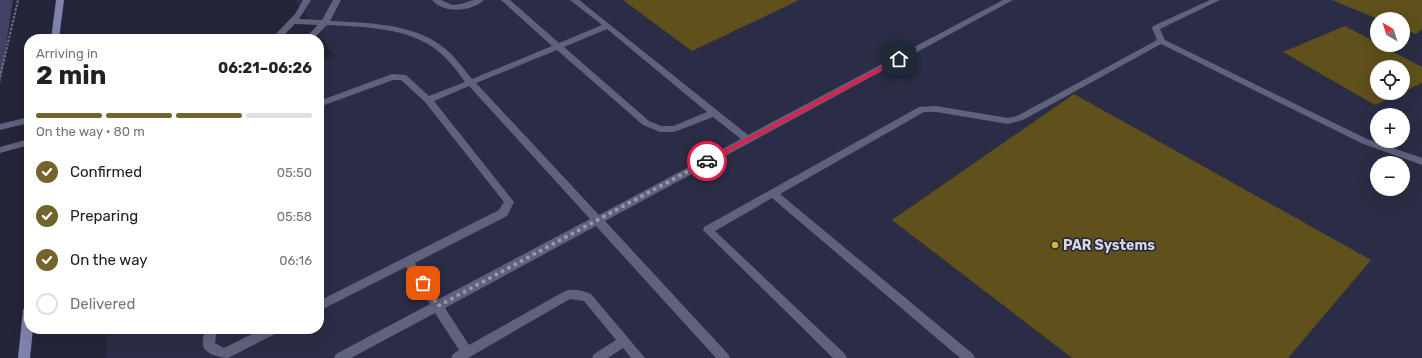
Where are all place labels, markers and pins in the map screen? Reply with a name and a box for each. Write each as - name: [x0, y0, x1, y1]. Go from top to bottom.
- pin: [882, 42, 916, 76]
- place label: PAR Systems: [1063, 237, 1155, 254]
- marker: PAR Systems: [1050, 240, 1060, 250]
- pin: [406, 266, 440, 300]

